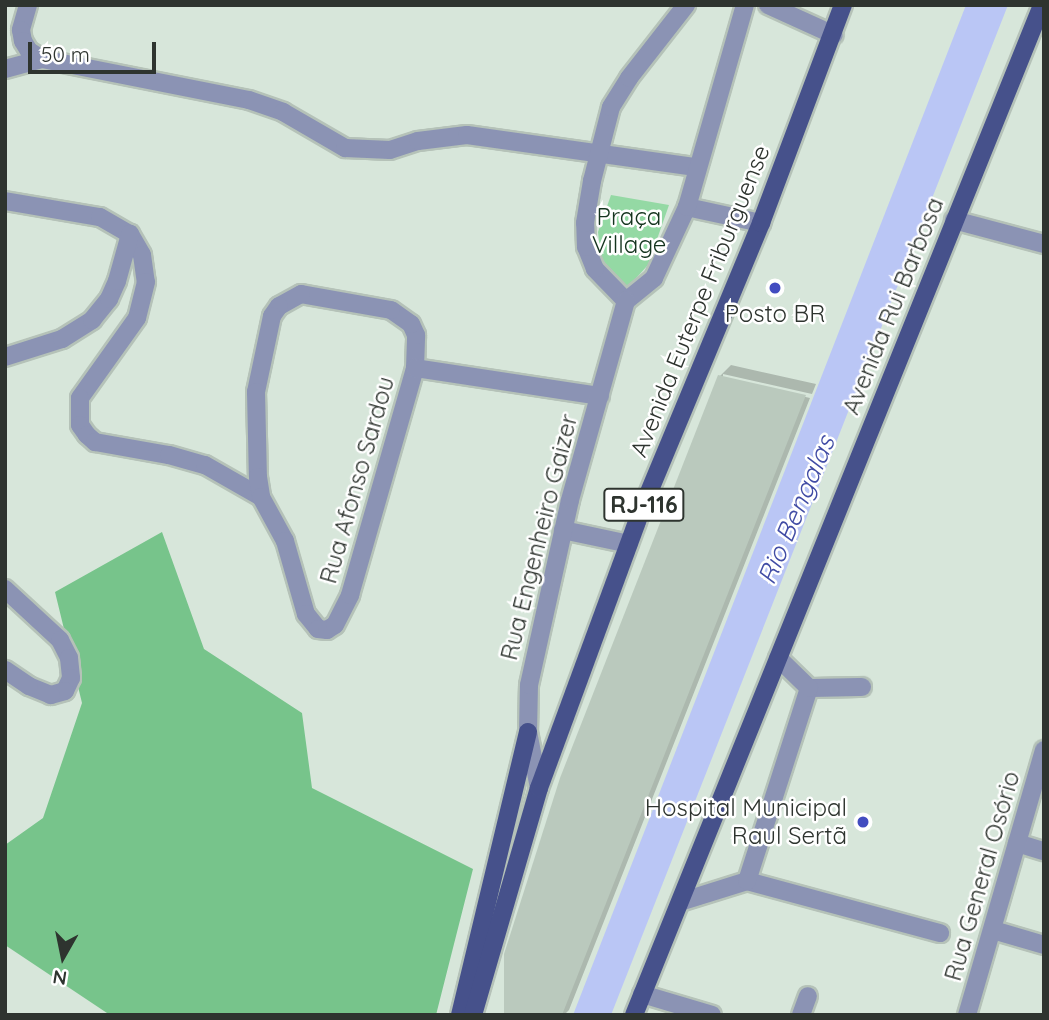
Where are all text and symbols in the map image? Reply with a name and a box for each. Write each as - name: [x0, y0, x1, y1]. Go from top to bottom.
- scale bar: [32, 28, 159, 72]
- text: 50 m: [41, 41, 90, 67]
- street label: Avenida Euterpe Friburguense: [624, 141, 776, 461]
- street label: Avenida Rui Barbosa: [836, 193, 950, 419]
- park label: Praça Village: [592, 203, 666, 259]
- marker: Posto BR: [767, 280, 783, 296]
- place label: Posto BR: [725, 300, 825, 328]
- street label: Rua Afonso Sardou: [314, 373, 400, 587]
- street label: Rua Engenheiro Gaizer: [494, 411, 584, 663]
- water label: Rio Bengalas: [751, 431, 841, 589]
- road number: RJ-116: [602, 485, 686, 524]
- street label: Rua General Osório: [938, 768, 1026, 984]
- place label: Hospital Municipal Raul Sertã: [645, 794, 847, 850]
- marker: Hospital Municipal Raul Sertã: [853, 812, 873, 832]
- north arrow: [28, 922, 98, 992]
- text: N: [51, 965, 68, 991]

